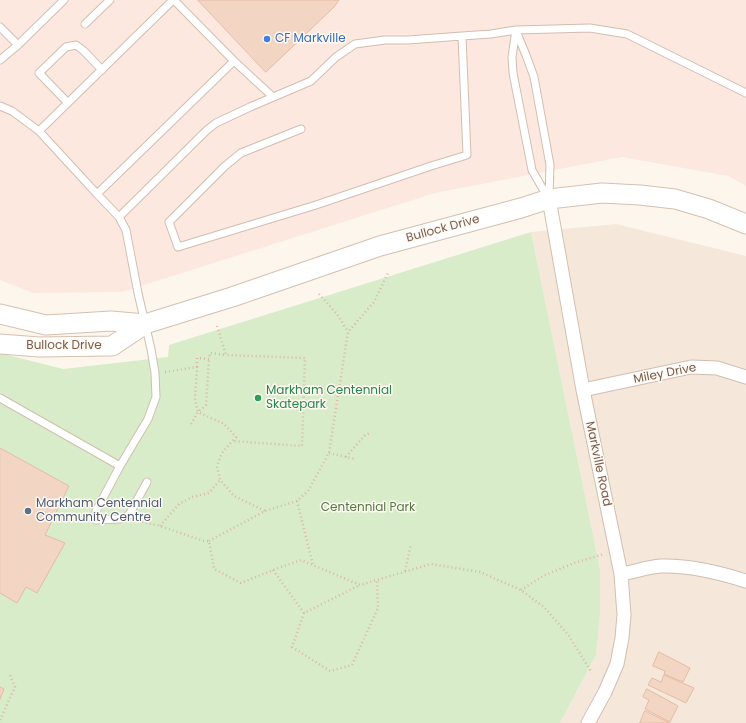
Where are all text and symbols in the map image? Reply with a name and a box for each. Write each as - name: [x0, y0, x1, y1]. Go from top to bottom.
- place label: CF Markville: [275, 32, 346, 46]
- marker: CF Markville: [262, 34, 272, 44]
- street label: Bullock Drive: [405, 212, 481, 246]
- street label: Bullock Drive: [26, 339, 102, 353]
- street label: Miley Drive: [632, 361, 698, 387]
- place label: Markham Centennial Skatepark: [266, 384, 392, 412]
- marker: Markham Centennial Skatepark: [253, 393, 263, 403]
- street label: Markville Road: [582, 420, 614, 508]
- place label: Markham Centennial Community Centre: [36, 497, 162, 525]
- park label: Centennial Park: [321, 501, 415, 515]
- marker: Markham Centennial Community Centre: [23, 506, 33, 516]

